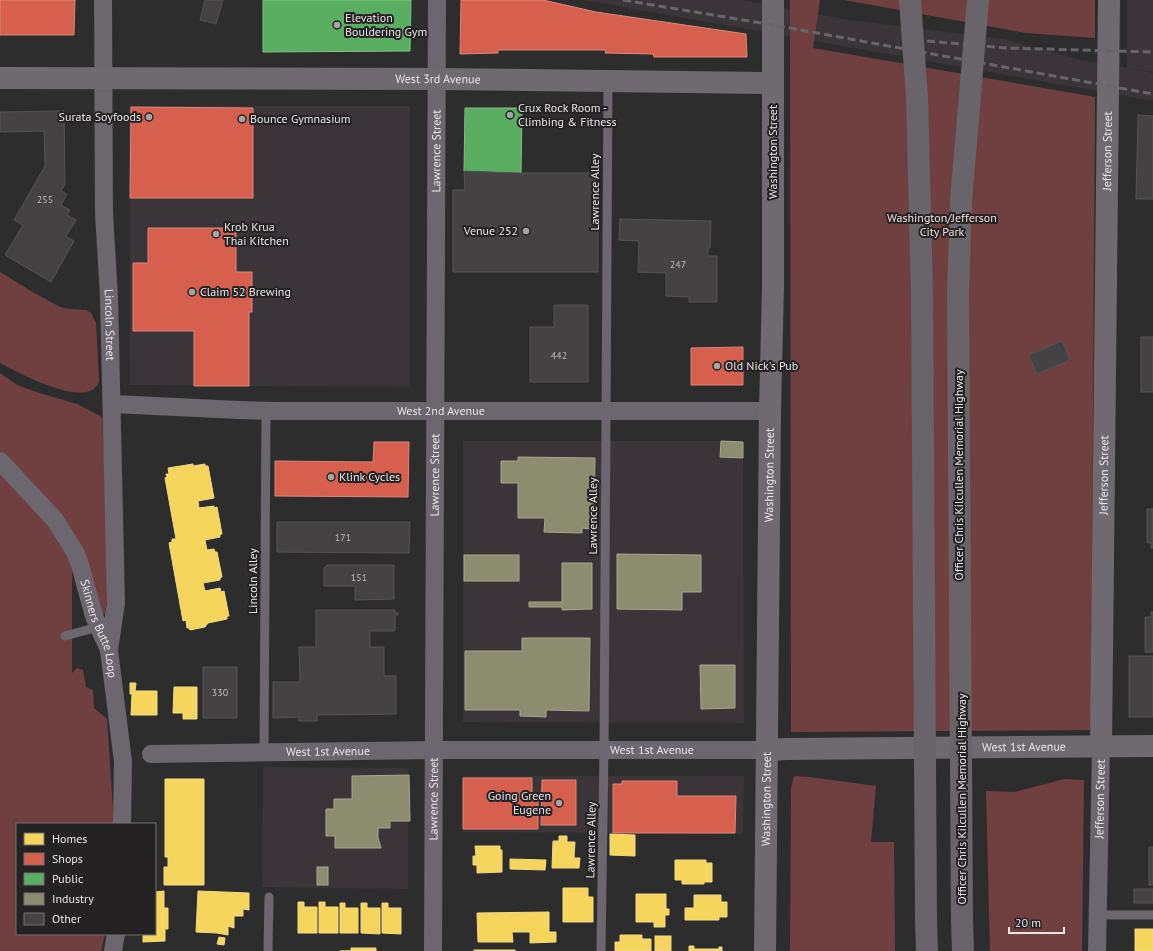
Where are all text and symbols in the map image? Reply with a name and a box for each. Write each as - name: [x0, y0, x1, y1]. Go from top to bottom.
- place label: Elevation Bouldering Gym: [345, 10, 427, 39]
- marker: Elevation Bouldering Gym: [332, 20, 342, 30]
- street label: West 3rd Avenue: [395, 71, 481, 87]
- place label: Crux Rock Room - Climbing & Fitness: [518, 100, 616, 129]
- street label: Washington Street: [765, 105, 780, 199]
- place label: Surata Soyfoods: [59, 109, 141, 124]
- street label: Lawrence Street: [428, 110, 444, 192]
- marker: Crux Rock Room - Climbing & Fitness: [505, 110, 515, 120]
- place label: Bounce Gymnasium: [250, 111, 351, 126]
- street label: Jefferson Street: [1099, 111, 1115, 192]
- marker: Surata Soyfoods: [144, 112, 154, 122]
- marker: Bounce Gymnasium: [237, 114, 247, 124]
- street label: Lawrence Alley: [587, 153, 602, 230]
- house number: 255: [37, 193, 53, 206]
- park label: Washington/Jefferson City Park: [887, 210, 997, 239]
- place label: Krob Krua Thai Kitchen: [224, 219, 289, 248]
- place label: Venue 252: [463, 223, 518, 238]
- marker: Venue 252: [521, 226, 531, 236]
- marker: Krob Krua Thai Kitchen: [211, 229, 221, 239]
- house number: 247: [670, 258, 686, 271]
- place label: Claim 52 Brewing: [200, 284, 291, 299]
- marker: Claim 52 Brewing: [187, 287, 197, 297]
- street label: Lincoln Street: [102, 289, 118, 361]
- house number: 442: [551, 349, 567, 362]
- place label: Old Nick's Pub: [725, 358, 798, 373]
- marker: Old Nick's Pub: [712, 361, 722, 371]
- street label: Officer Chris Kilcullen Memorial Highway: [951, 369, 966, 581]
- street label: West 2nd Avenue: [397, 403, 485, 418]
- street label: Washington Street: [761, 428, 777, 522]
- street label: Lawrence Street: [427, 434, 442, 516]
- street label: Jefferson Street: [1095, 435, 1111, 516]
- place label: Klink Cycles: [339, 469, 400, 484]
- marker: Klink Cycles: [326, 472, 336, 482]
- street label: Lawrence Alley: [585, 477, 600, 554]
- house number: 171: [335, 531, 351, 544]
- street label: Lincoln Alley: [245, 548, 260, 614]
- house number: 151: [351, 571, 367, 584]
- street label: Skinners Butte Loop: [77, 578, 120, 679]
- house number: 330: [212, 686, 229, 699]
- street label: Officer Chris Kilcullen Memorial Highway: [954, 693, 969, 905]
- street label: West 1st Avenue: [982, 739, 1066, 754]
- street label: West 1st Avenue: [610, 742, 694, 757]
- street label: West 1st Avenue: [286, 743, 370, 759]
- street label: Washington Street: [758, 752, 774, 846]
- street label: Lawrence Street: [425, 758, 441, 840]
- street label: Jefferson Street: [1091, 759, 1108, 840]
- place label: Going Green Eugene: [488, 788, 551, 817]
- marker: Going Green Eugene: [554, 798, 564, 808]
- street label: Lawrence Alley: [582, 801, 599, 879]
- legend: [16, 823, 156, 935]
- text: Homes: [52, 831, 87, 846]
- text: Shops: [52, 851, 83, 866]
- text: Public: [52, 871, 84, 886]
- text: Industry: [52, 891, 94, 906]
- scale bar: [1009, 909, 1064, 935]
- text: Other: [52, 911, 81, 926]
- text: 20 m: [1015, 915, 1041, 930]

